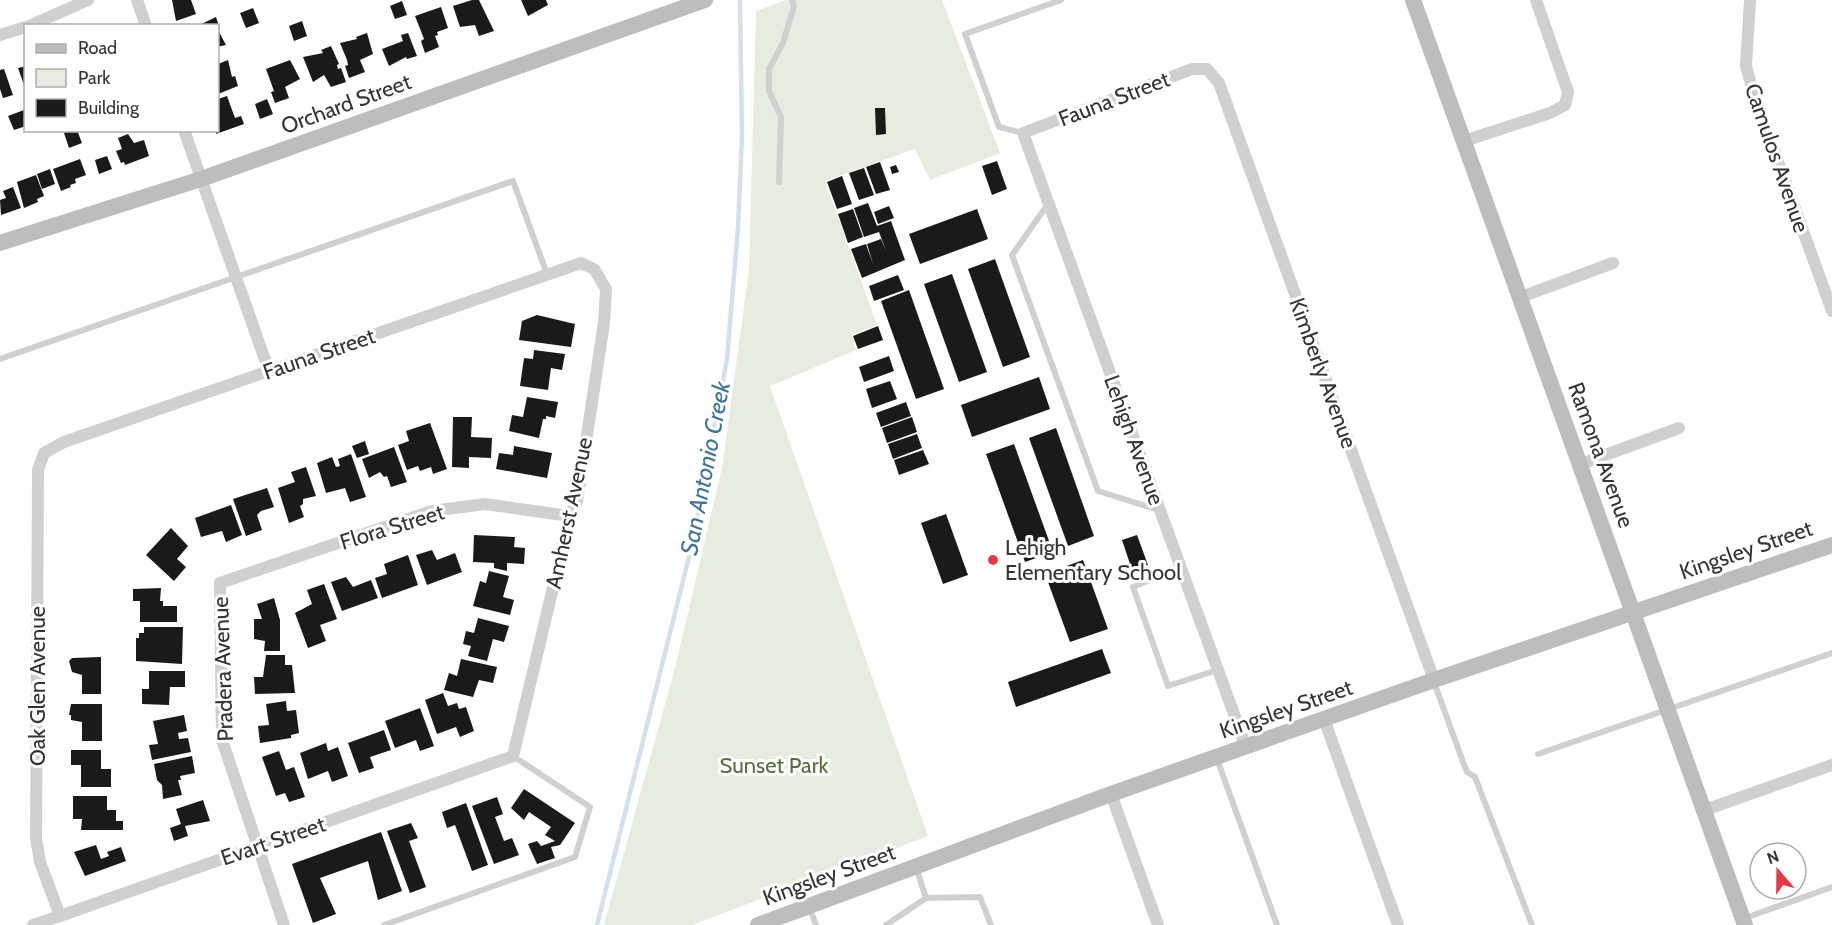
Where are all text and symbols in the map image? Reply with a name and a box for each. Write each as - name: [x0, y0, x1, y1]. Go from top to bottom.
- legend: [24, 24, 219, 132]
- text: Road: [78, 37, 117, 59]
- street label: Fauna Street: [1055, 65, 1174, 133]
- text: Park: [78, 67, 111, 89]
- street label: Orchard Street: [277, 68, 415, 140]
- street label: Camulos Avenue: [1739, 80, 1815, 236]
- text: Building: [78, 97, 140, 119]
- street label: Kimberly Avenue: [1283, 294, 1363, 452]
- street label: Fauna Street: [259, 322, 379, 386]
- street label: Lehigh Avenue: [1098, 371, 1170, 509]
- water label: San Antonio Creek: [674, 378, 736, 557]
- street label: Ramona Avenue: [1562, 379, 1640, 531]
- street label: Amherst Avenue: [540, 435, 598, 591]
- street label: Flora Street: [337, 498, 448, 556]
- street label: Kingsley Street: [1676, 514, 1817, 585]
- place label: Lehigh Elementary School: [1005, 534, 1182, 586]
- marker: Lehigh Elementary School: [986, 553, 1000, 567]
- street label: Pradera Avenue: [207, 596, 239, 742]
- street label: Oak Glen Avenue: [24, 606, 51, 766]
- street label: Kingsley Street: [1216, 673, 1357, 744]
- park label: Sunset Park: [720, 752, 829, 779]
- street label: Evart Street: [217, 810, 329, 872]
- street label: Kingsley Street: [759, 838, 899, 911]
- north arrow: [1748, 841, 1808, 901]
- text: N: [1764, 847, 1782, 868]

